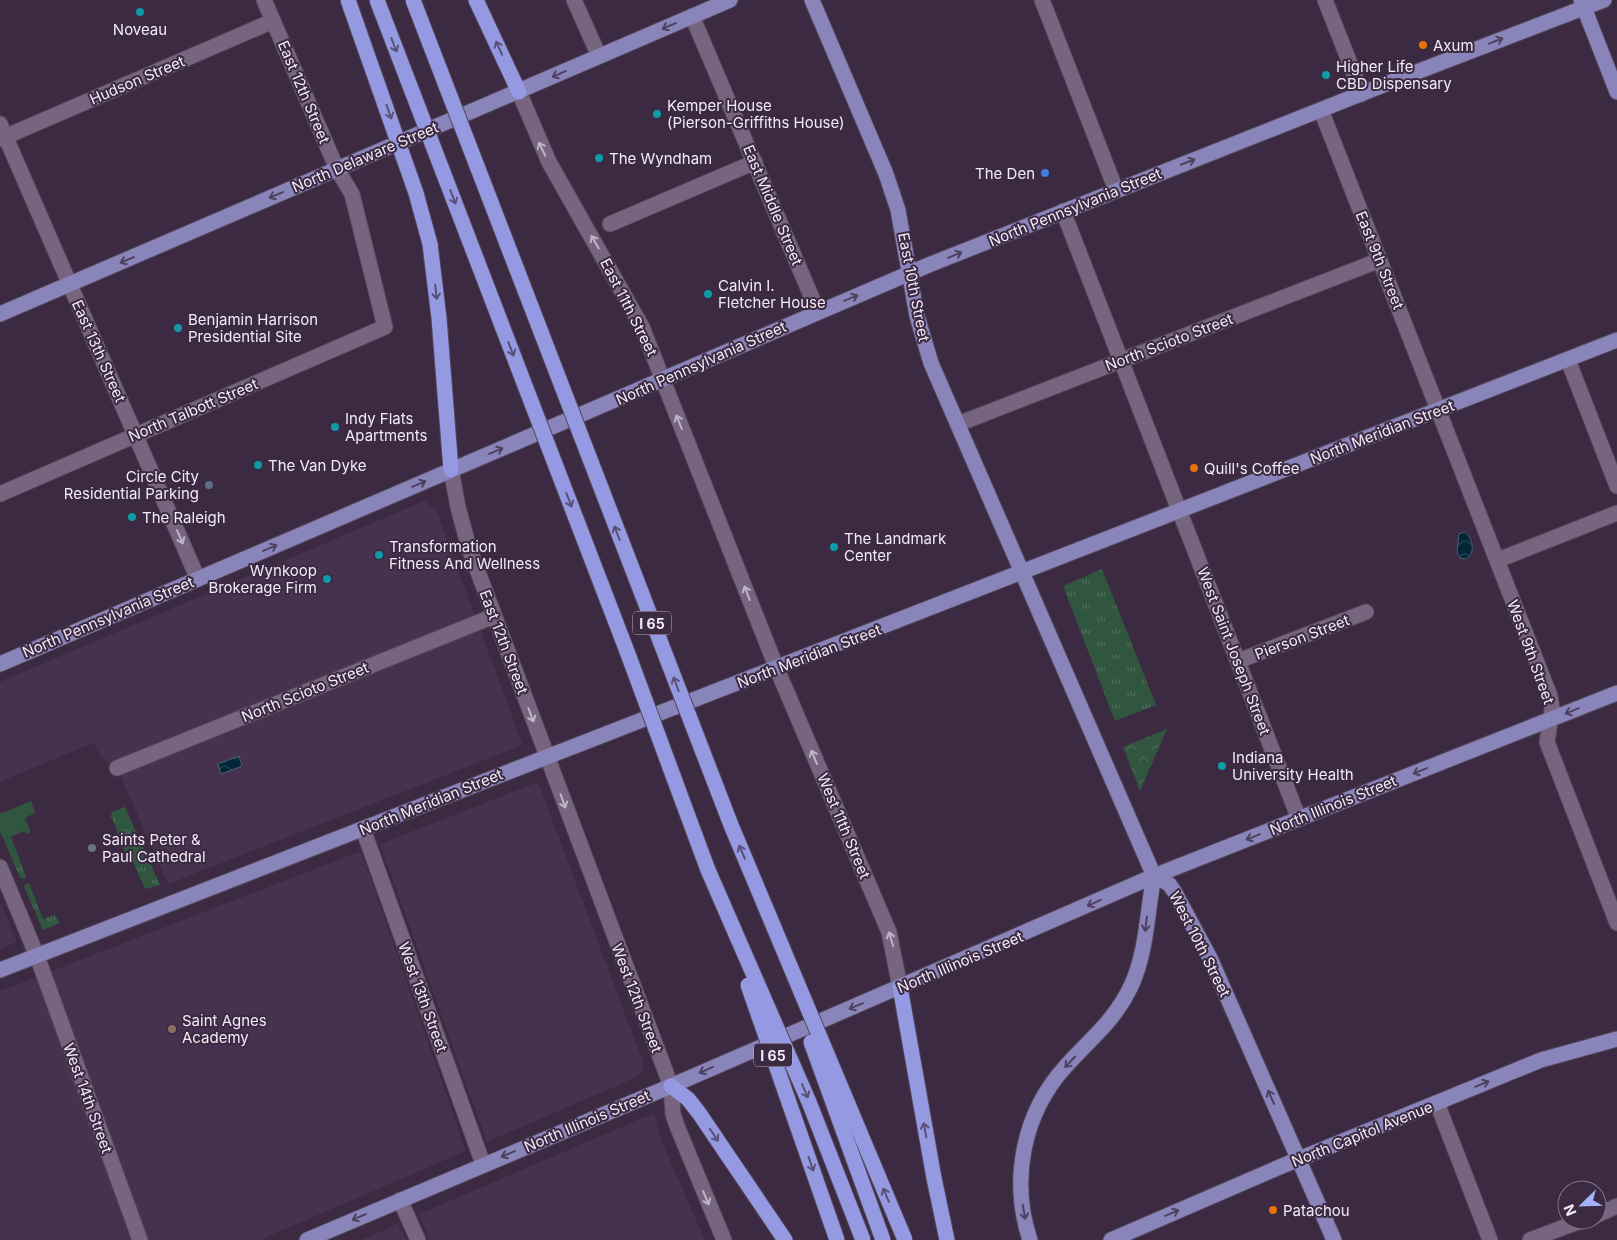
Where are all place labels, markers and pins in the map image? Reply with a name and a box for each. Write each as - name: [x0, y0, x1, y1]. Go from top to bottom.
- marker: Noveau: [134, 6, 146, 18]
- place label: Noveau: [113, 20, 167, 39]
- place label: Axum: [1433, 36, 1474, 55]
- marker: Axum: [1417, 39, 1429, 51]
- place label: Higher Life CBD Dispensary: [1336, 57, 1452, 93]
- marker: Higher Life CBD Dispensary: [1320, 69, 1332, 81]
- place label: Kemper House (Pierson-Griffiths House): [667, 96, 845, 132]
- marker: Kemper House (Pierson-Griffiths House): [651, 108, 663, 120]
- place label: The Wyndham: [609, 149, 712, 168]
- marker: The Wyndham: [593, 152, 605, 164]
- place label: The Den: [975, 164, 1035, 183]
- marker: The Den: [1039, 167, 1051, 179]
- place label: Calvin I. Fletcher House: [718, 276, 826, 312]
- marker: Calvin I. Fletcher House: [702, 288, 714, 300]
- place label: Benjamin Harrison Presidential Site: [188, 310, 318, 346]
- marker: Benjamin Harrison Presidential Site: [172, 322, 184, 334]
- place label: Indy Flats Apartments: [345, 409, 427, 445]
- marker: Indy Flats Apartments: [329, 421, 341, 433]
- place label: The Van Dyke: [268, 456, 367, 475]
- marker: The Van Dyke: [252, 459, 264, 471]
- place label: Quill's Coffee: [1204, 459, 1299, 478]
- marker: Quill's Coffee: [1188, 462, 1200, 474]
- place label: Circle City Residential Parking: [64, 467, 200, 503]
- marker: Circle City Residential Parking: [203, 479, 215, 491]
- place label: The Raleigh: [142, 508, 226, 527]
- marker: The Raleigh: [126, 511, 138, 523]
- place label: The Landmark Center: [844, 529, 947, 565]
- place label: Transformation Fitness And Wellness: [389, 537, 540, 573]
- marker: The Landmark Center: [828, 541, 840, 553]
- marker: Transformation Fitness And Wellness: [373, 549, 385, 561]
- place label: Wynkoop Brokerage Firm: [208, 561, 317, 597]
- marker: Wynkoop Brokerage Firm: [321, 573, 333, 585]
- place label: Indiana University Health: [1232, 748, 1354, 784]
- marker: Indiana University Health: [1216, 760, 1228, 772]
- place label: Saints Peter & Paul Cathedral: [102, 830, 206, 866]
- marker: Saints Peter & Paul Cathedral: [86, 842, 98, 854]
- place label: Saint Agnes Academy: [182, 1011, 267, 1047]
- marker: Saint Agnes Academy: [166, 1023, 178, 1035]
- place label: Patachou: [1283, 1201, 1350, 1220]
- marker: Patachou: [1267, 1204, 1279, 1216]

